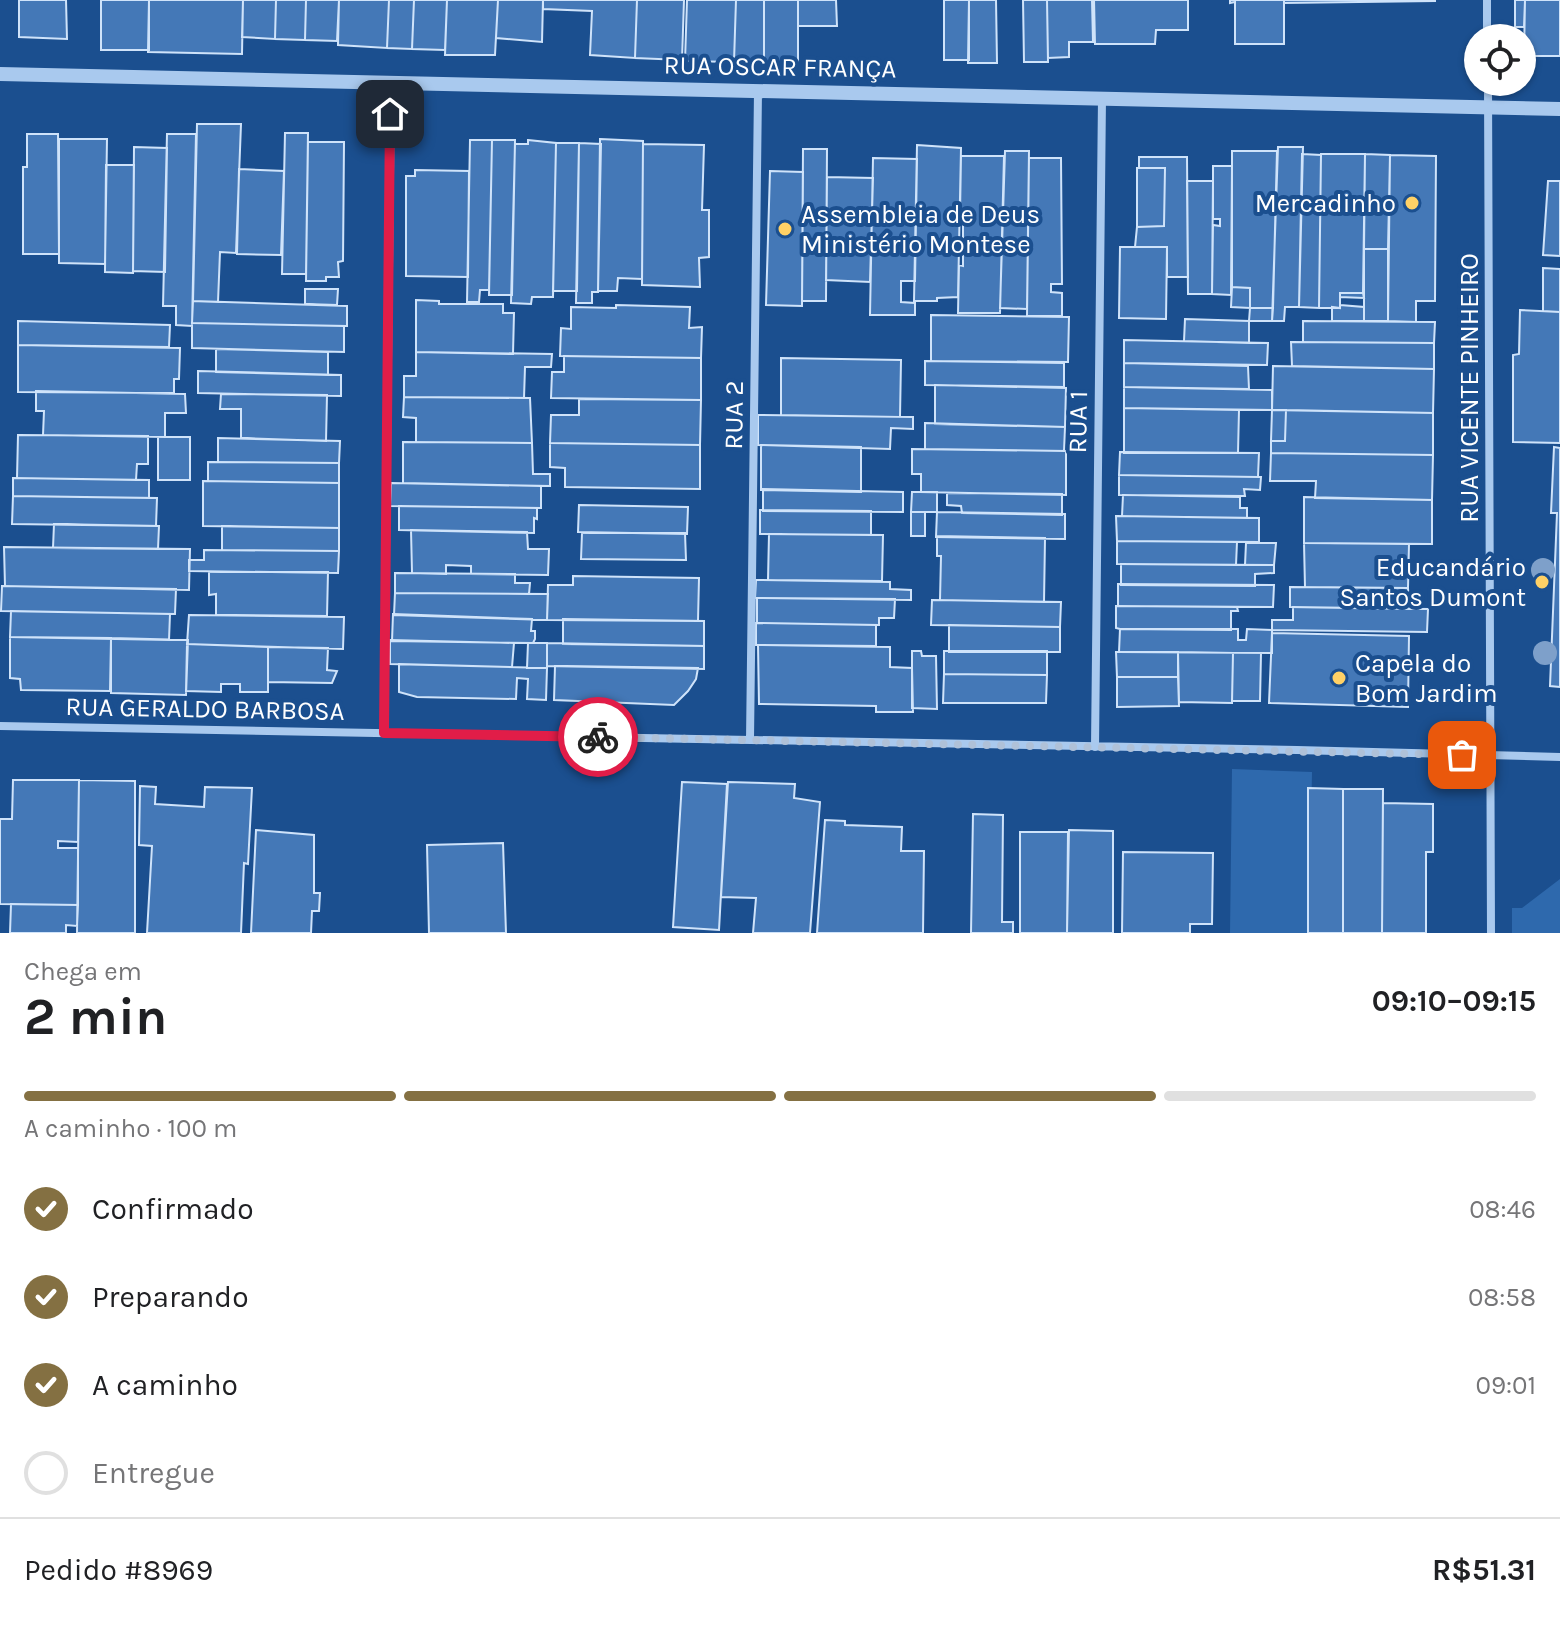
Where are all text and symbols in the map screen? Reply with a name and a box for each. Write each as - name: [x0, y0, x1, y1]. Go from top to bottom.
- map controls: [1464, 24, 1536, 96]
- button: locate: [1464, 24, 1536, 96]
- street label: RUA OSCAR FRANÇA: [663, 49, 897, 85]
- pin: [356, 80, 424, 148]
- icon: home: [368, 92, 412, 136]
- place label: Mercadinho: [1255, 188, 1396, 219]
- marker: Mercadinho: [1403, 194, 1421, 212]
- place label: Assembleia de Deus Ministério Montese: [801, 199, 1040, 260]
- marker: Assembleia de Deus Ministério Montese: [776, 220, 794, 238]
- street label: RUA VICENTE PINHEIRO: [1454, 253, 1485, 523]
- street label: RUA 2: [718, 380, 750, 450]
- street label: RUA 1: [1062, 390, 1094, 454]
- place label: Educandário Santos Dumont: [1340, 552, 1526, 613]
- marker: Educandário Santos Dumont: [1533, 573, 1551, 591]
- place label: Capela do Bom Jardim: [1355, 648, 1498, 709]
- marker: Capela do Bom Jardim: [1330, 669, 1348, 687]
- street label: RUA GERALDO BARBOSA: [65, 691, 345, 727]
- courier: [558, 697, 638, 777]
- icon: bike: [576, 715, 620, 759]
- pin: [1428, 721, 1496, 789]
- icon: bag: [1440, 733, 1484, 777]
- text: Chega em: [24, 956, 142, 987]
- text: 09:10–09:15: [1372, 983, 1536, 1019]
- text: 2 min: [24, 986, 167, 1047]
- text: A caminho · 100 m: [24, 1113, 237, 1144]
- icon: check: [24, 1187, 68, 1231]
- text: Confirmado: [92, 1191, 254, 1227]
- text: 08:46: [1469, 1194, 1536, 1225]
- icon: check: [24, 1275, 68, 1319]
- text: Preparando: [92, 1279, 249, 1315]
- text: 08:58: [1468, 1282, 1536, 1313]
- icon: check: [24, 1363, 68, 1407]
- text: A caminho: [92, 1367, 238, 1403]
- text: 09:01: [1475, 1370, 1536, 1401]
- text: Entregue: [92, 1455, 215, 1491]
- text: Pedido #8969: [24, 1552, 213, 1588]
- text: R$51.31: [1432, 1552, 1536, 1588]

